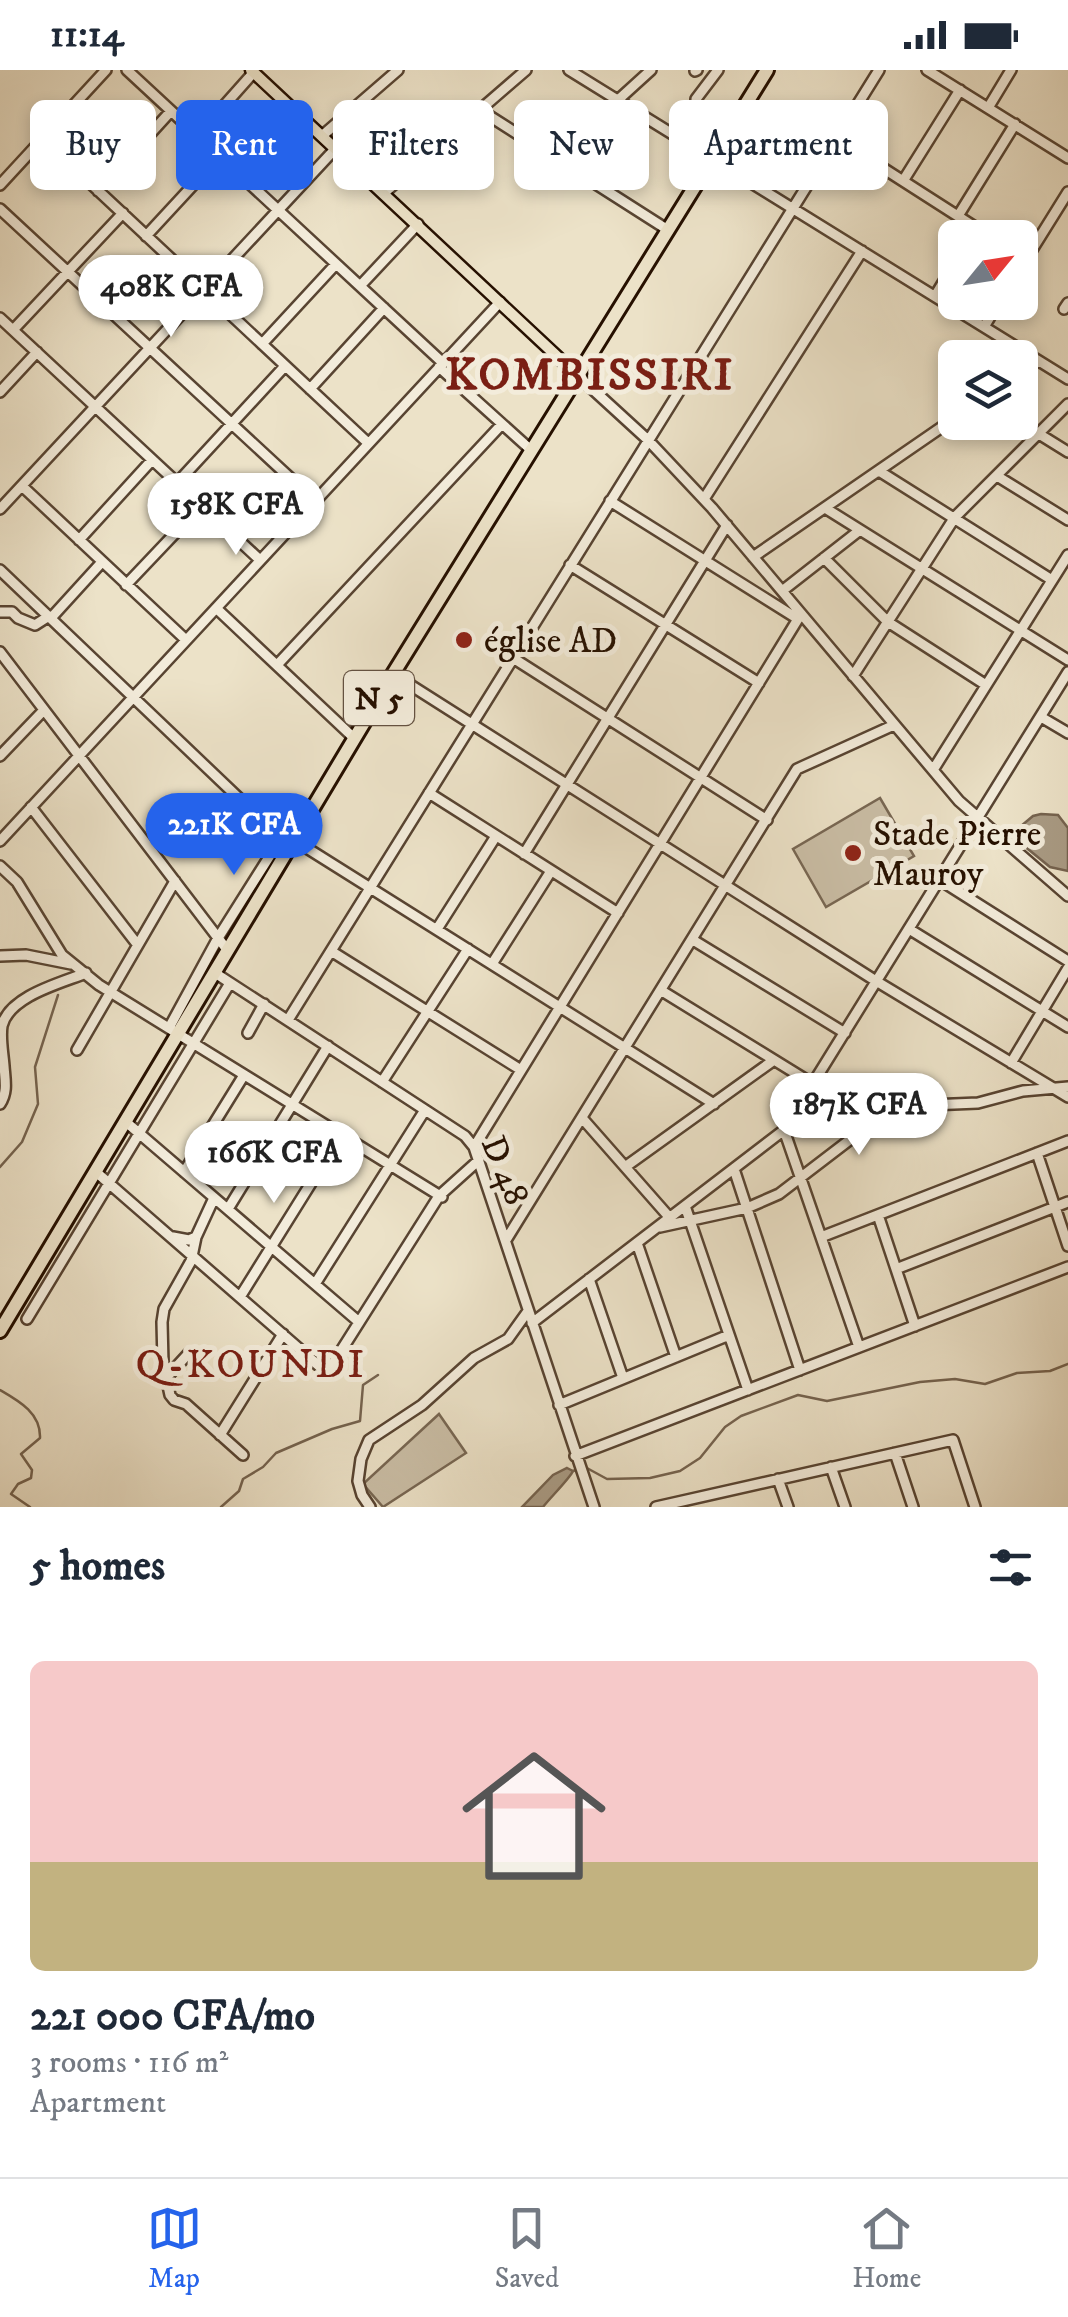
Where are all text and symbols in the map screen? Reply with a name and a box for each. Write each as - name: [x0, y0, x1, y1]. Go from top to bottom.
- text: 11:14: [50, 11, 124, 59]
- chip: Buy: [30, 100, 156, 190]
- chip: Rent: [176, 100, 313, 190]
- chip: Filters: [333, 100, 494, 190]
- chip: New: [514, 100, 649, 190]
- chip: Apartment: [669, 100, 888, 190]
- north arrow: [938, 220, 1038, 320]
- map controls: [938, 220, 1038, 440]
- pin: 408K CFA: [68, 255, 274, 340]
- text: 408K CFA: [100, 267, 242, 307]
- button: layers: [938, 340, 1038, 440]
- district label: KOMBISSIRI: [445, 348, 735, 404]
- pin: 158K CFA: [133, 473, 339, 558]
- text: 158K CFA: [169, 485, 303, 525]
- place label: église AD: [484, 620, 617, 664]
- marker: église AD: [453, 629, 475, 651]
- road number: N 5: [344, 671, 414, 725]
- pin: 221K CFA: [131, 793, 337, 878]
- text: 221K CFA: [168, 805, 300, 845]
- place label: Stade Pierre Mauroy: [873, 813, 1041, 897]
- marker: Stade Pierre Mauroy: [842, 842, 864, 864]
- pin: 187K CFA: [756, 1073, 962, 1158]
- text: 187K CFA: [792, 1085, 926, 1125]
- pin: 166K CFA: [171, 1121, 377, 1206]
- street label: D 48: [470, 1129, 538, 1212]
- text: 166K CFA: [207, 1133, 341, 1173]
- district label: Q-KOUNDI: [136, 1341, 366, 1391]
- icon: filters: [983, 1540, 1038, 1595]
- text: 5 homes: [30, 1541, 165, 1593]
- icon: home: [444, 1726, 624, 1906]
- text: 221 000 CFA/mo: [30, 1991, 315, 2043]
- text: 3 rooms · 116 m²: [30, 2043, 228, 2083]
- text: Apartment: [30, 2083, 166, 2123]
- tab: Map: [147, 2201, 202, 2296]
- tab: Saved: [495, 2201, 559, 2296]
- tab: Home: [852, 2201, 921, 2296]

